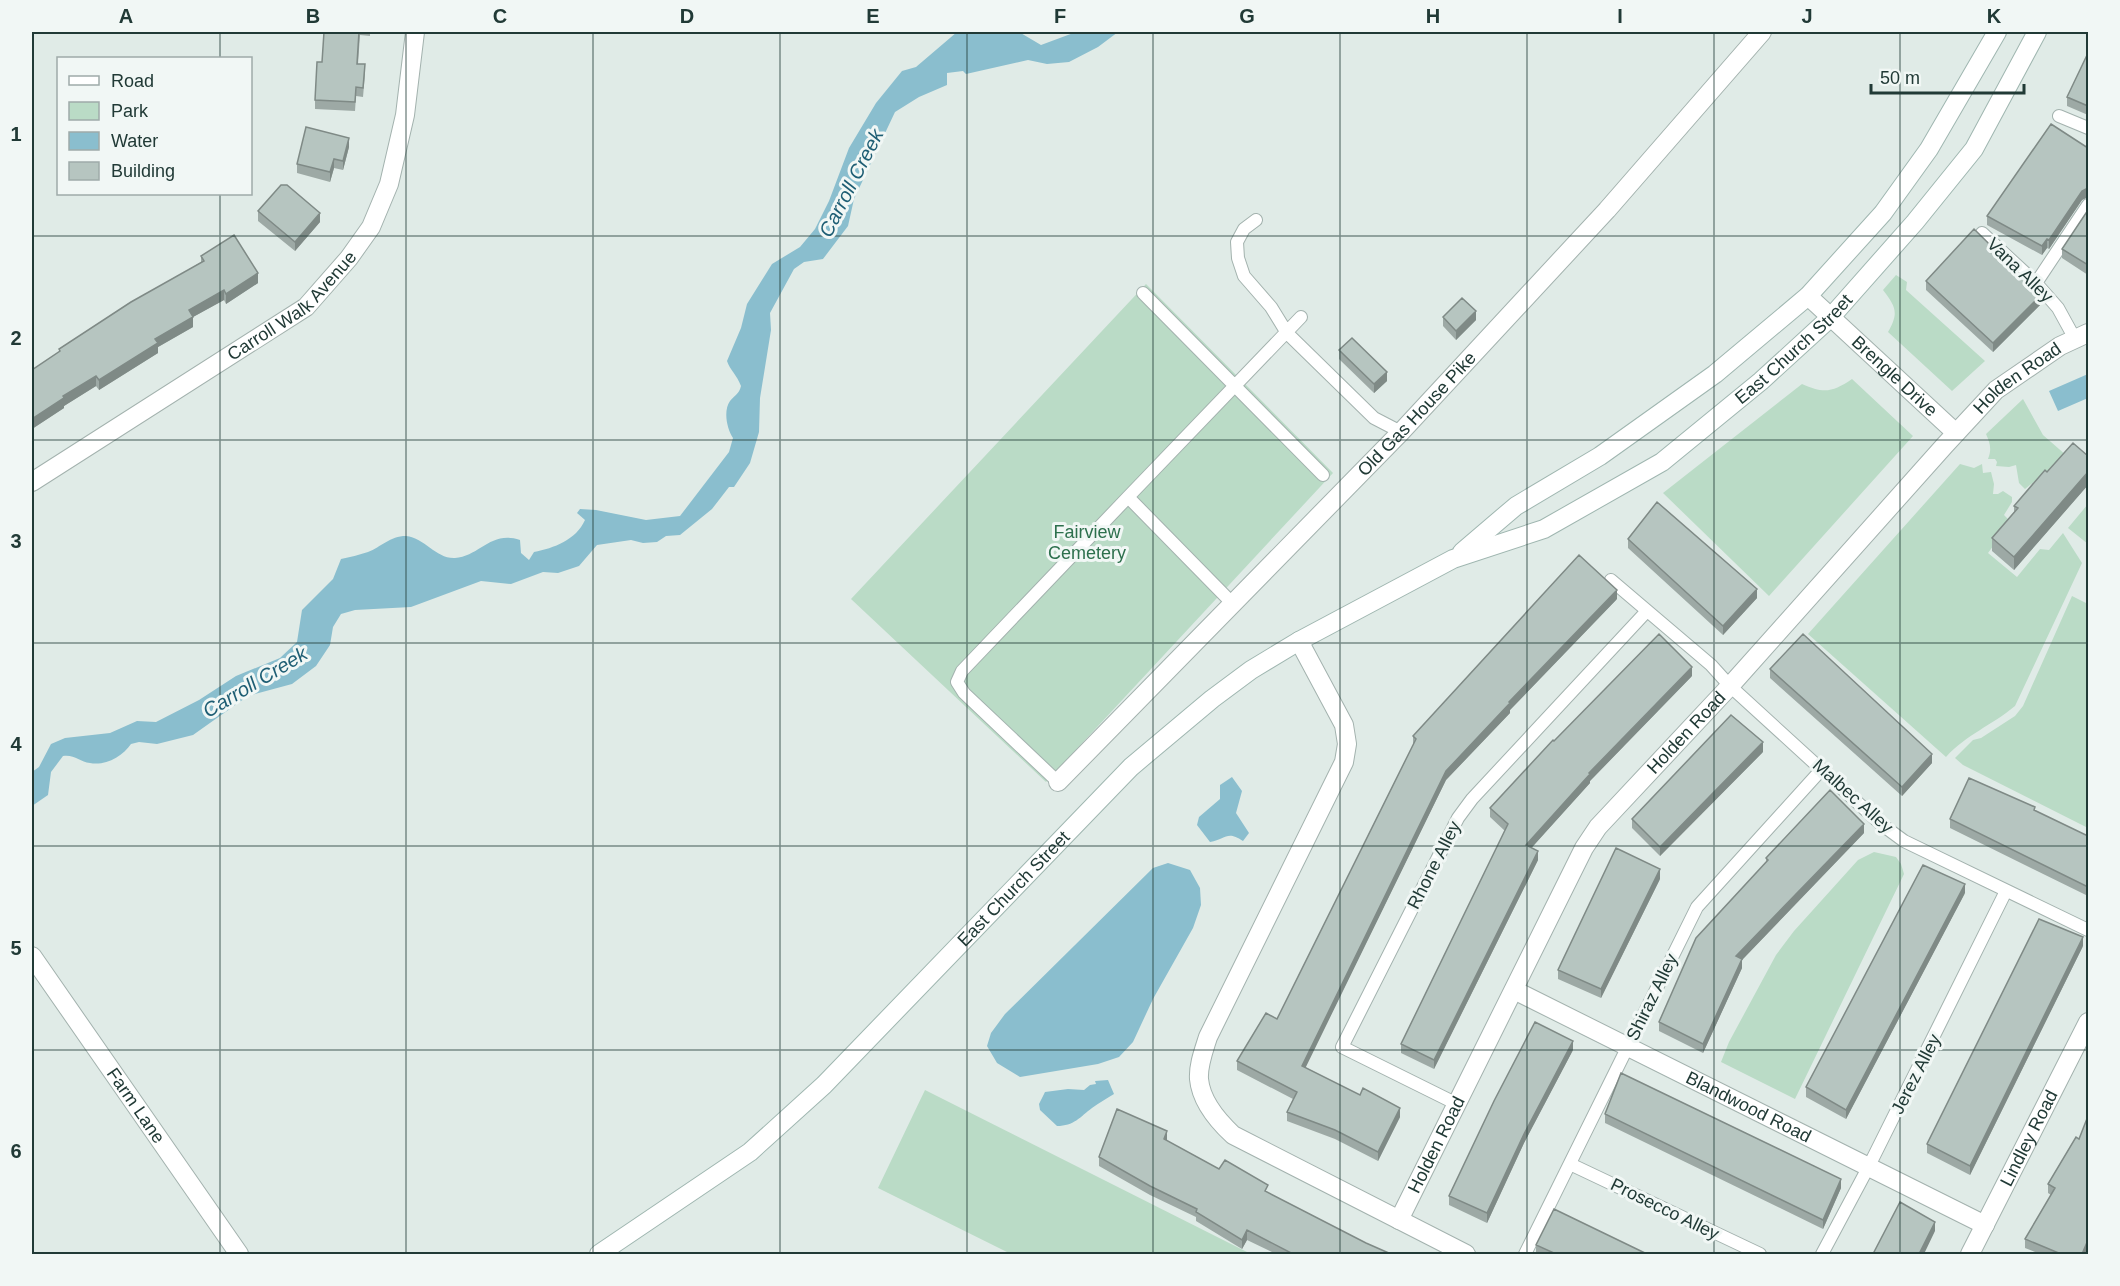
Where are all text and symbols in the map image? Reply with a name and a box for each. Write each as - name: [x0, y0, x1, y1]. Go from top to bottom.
- text: A: [119, 5, 133, 27]
- text: B: [306, 5, 320, 27]
- text: C: [493, 5, 507, 27]
- text: D: [680, 5, 694, 27]
- text: E: [866, 5, 880, 27]
- text: F: [1054, 5, 1066, 27]
- text: G: [1239, 5, 1255, 27]
- text: H: [1426, 5, 1440, 27]
- text: I: [1617, 5, 1623, 27]
- text: J: [1801, 5, 1813, 27]
- text: K: [1987, 5, 2002, 27]
- legend: [57, 57, 252, 195]
- scale bar: [1871, 57, 2024, 95]
- text: 50 m: [1880, 68, 1920, 88]
- text: Road: [111, 71, 154, 91]
- text: Park: [111, 101, 149, 121]
- text: 1: [10, 123, 22, 145]
- water label: Carroll Creek: [814, 125, 888, 240]
- text: Water: [111, 131, 158, 151]
- text: Building: [111, 161, 175, 181]
- street label: Vana Alley: [1983, 234, 2057, 306]
- street label: Carroll Walk Avenue: [224, 248, 360, 365]
- street label: East Church Street: [1731, 290, 1856, 408]
- text: 2: [10, 327, 22, 349]
- street label: Brengle Drive: [1848, 332, 1941, 421]
- street label: Holden Road: [1969, 338, 2065, 418]
- street label: Old Gas House Pike: [1354, 348, 1480, 480]
- park label: Fairview Cemetery: [1048, 522, 1126, 563]
- text: 3: [10, 530, 22, 552]
- water label: Carroll Creek: [199, 642, 312, 722]
- street label: Holden Road: [1643, 687, 1730, 778]
- text: 4: [10, 733, 22, 755]
- street label: Malbec Alley: [1809, 755, 1897, 837]
- street label: Rhone Alley: [1403, 818, 1465, 912]
- street label: East Church Street: [954, 827, 1074, 950]
- text: 5: [10, 937, 22, 959]
- street label: Shiraz Alley: [1622, 950, 1682, 1044]
- street label: Jerez Alley: [1887, 1031, 1945, 1117]
- street label: Farm Lane: [103, 1064, 169, 1147]
- street label: Blandwood Road: [1683, 1067, 1814, 1147]
- street label: Lindley Road: [1996, 1087, 2062, 1190]
- street label: Holden Road: [1404, 1093, 1469, 1196]
- text: 6: [10, 1140, 22, 1162]
- street label: Prosecco Alley: [1608, 1174, 1722, 1244]

